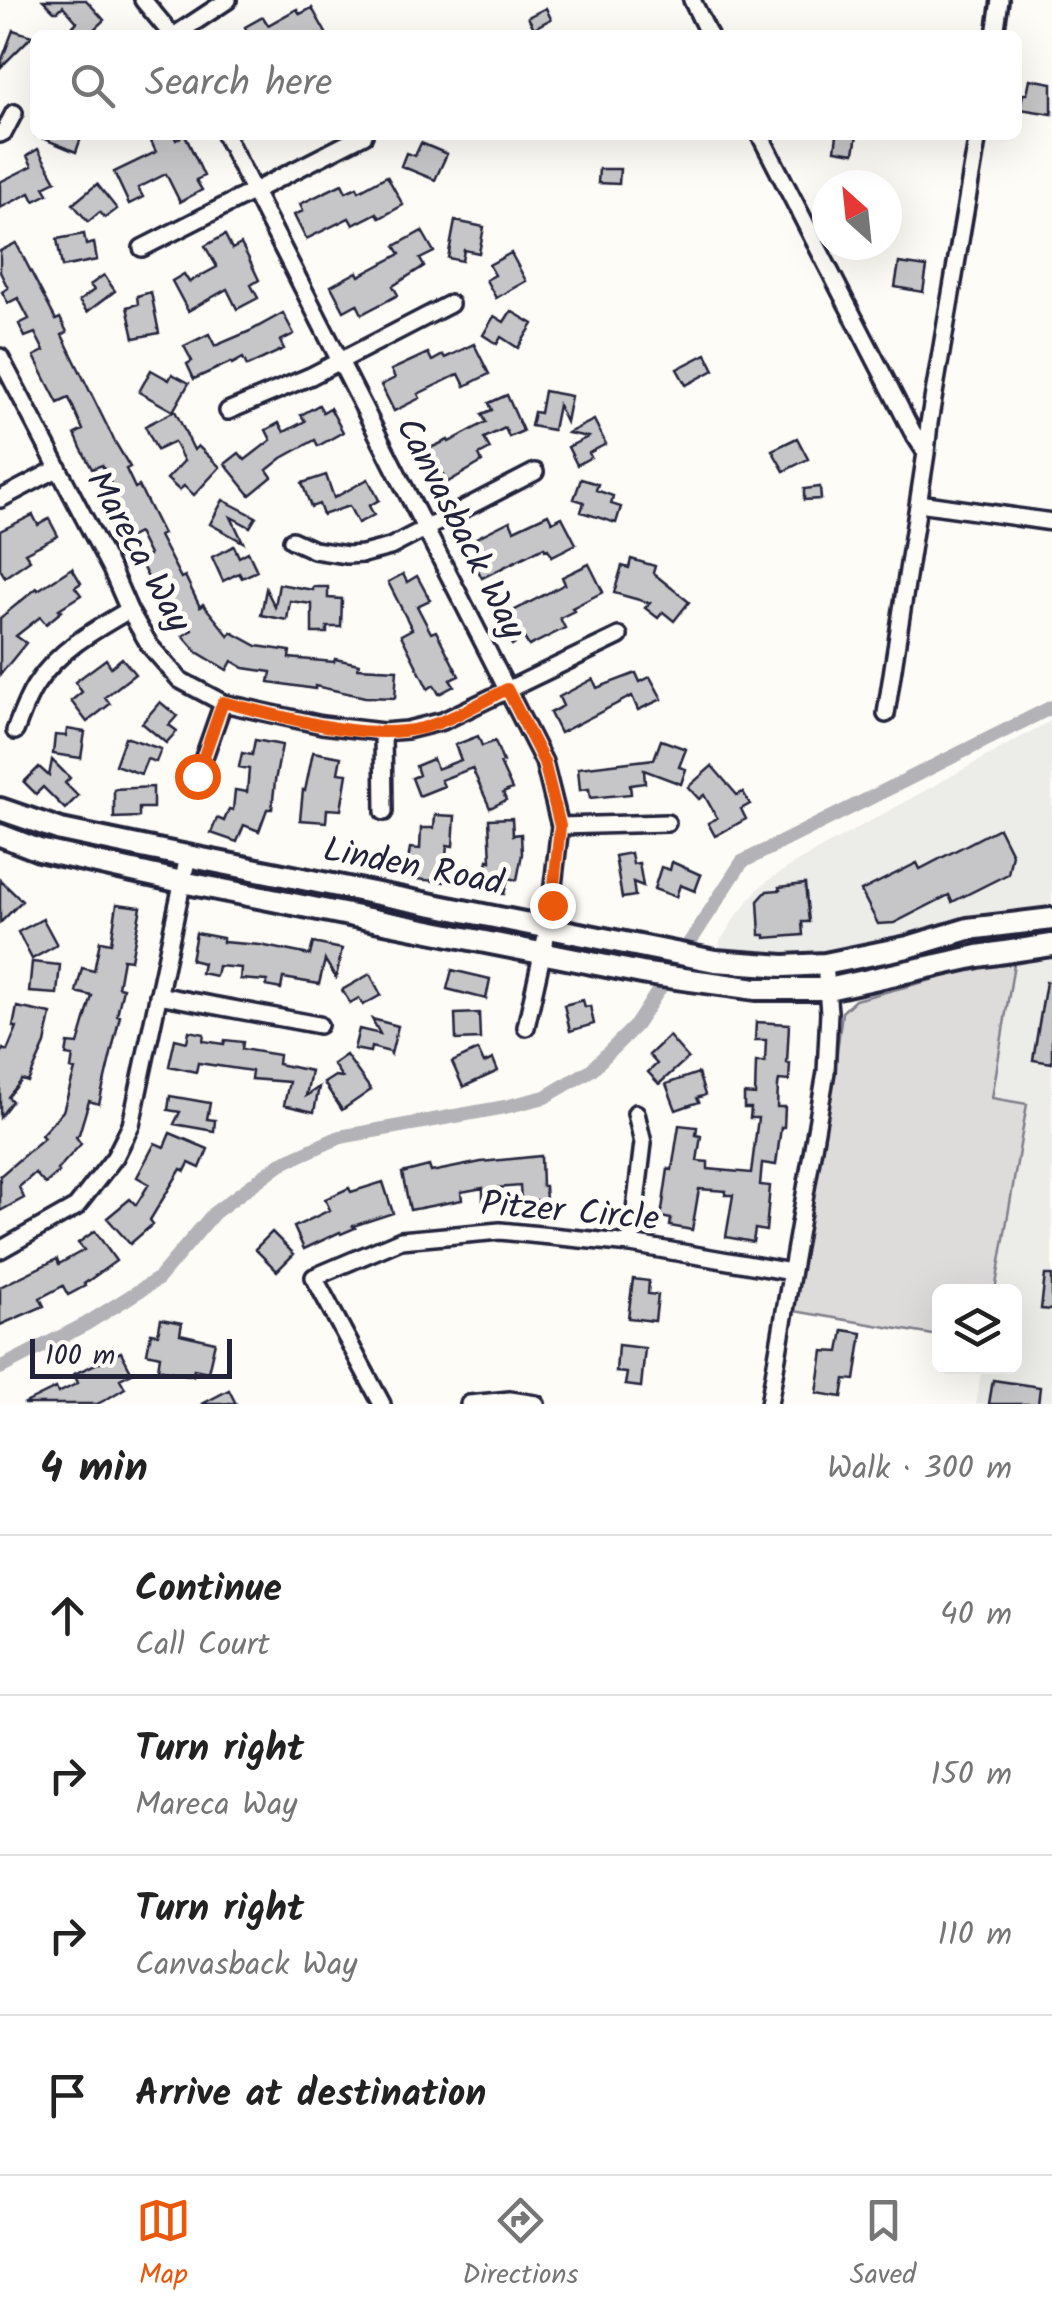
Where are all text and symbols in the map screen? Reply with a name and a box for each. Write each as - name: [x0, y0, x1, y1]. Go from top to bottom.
- search box: [30, 30, 1022, 140]
- text: Search here: [145, 55, 332, 115]
- icon: search: [65, 58, 120, 113]
- north arrow: [812, 170, 902, 260]
- street label: Canvasback Way: [379, 408, 539, 651]
- street label: Mareca Way: [69, 461, 205, 644]
- route start: [175, 754, 221, 800]
- street label: Linden Road: [318, 823, 509, 913]
- route end: [530, 883, 576, 929]
- street label: Pitzer Circle: [479, 1177, 662, 1249]
- map controls: [932, 1284, 1022, 1374]
- button: layers: [932, 1284, 1022, 1374]
- scale bar: [30, 1334, 232, 1378]
- text: 100 m: [45, 1334, 115, 1379]
- text: 4 min: [40, 1436, 148, 1503]
- text: Walk · 300 m: [827, 1444, 1012, 1495]
- text: Continue: [135, 1560, 282, 1620]
- icon: ahead: [40, 1588, 95, 1643]
- text: 40 m: [940, 1590, 1012, 1641]
- text: Call Court: [135, 1620, 270, 1671]
- text: Turn right: [135, 1720, 304, 1780]
- icon: right: [40, 1748, 95, 1803]
- text: 150 m: [930, 1750, 1012, 1801]
- text: Mareca Way: [135, 1780, 297, 1831]
- text: Turn right: [135, 1880, 304, 1940]
- icon: right: [40, 1908, 95, 1963]
- text: 110 m: [938, 1910, 1012, 1961]
- text: Canvasback Way: [135, 1940, 357, 1991]
- text: Arrive at destination: [135, 2065, 486, 2125]
- icon: arrive: [40, 2068, 95, 2123]
- tab: Map: [136, 2193, 191, 2298]
- tab: Directions: [462, 2193, 578, 2298]
- tab: Saved: [850, 2193, 916, 2298]

